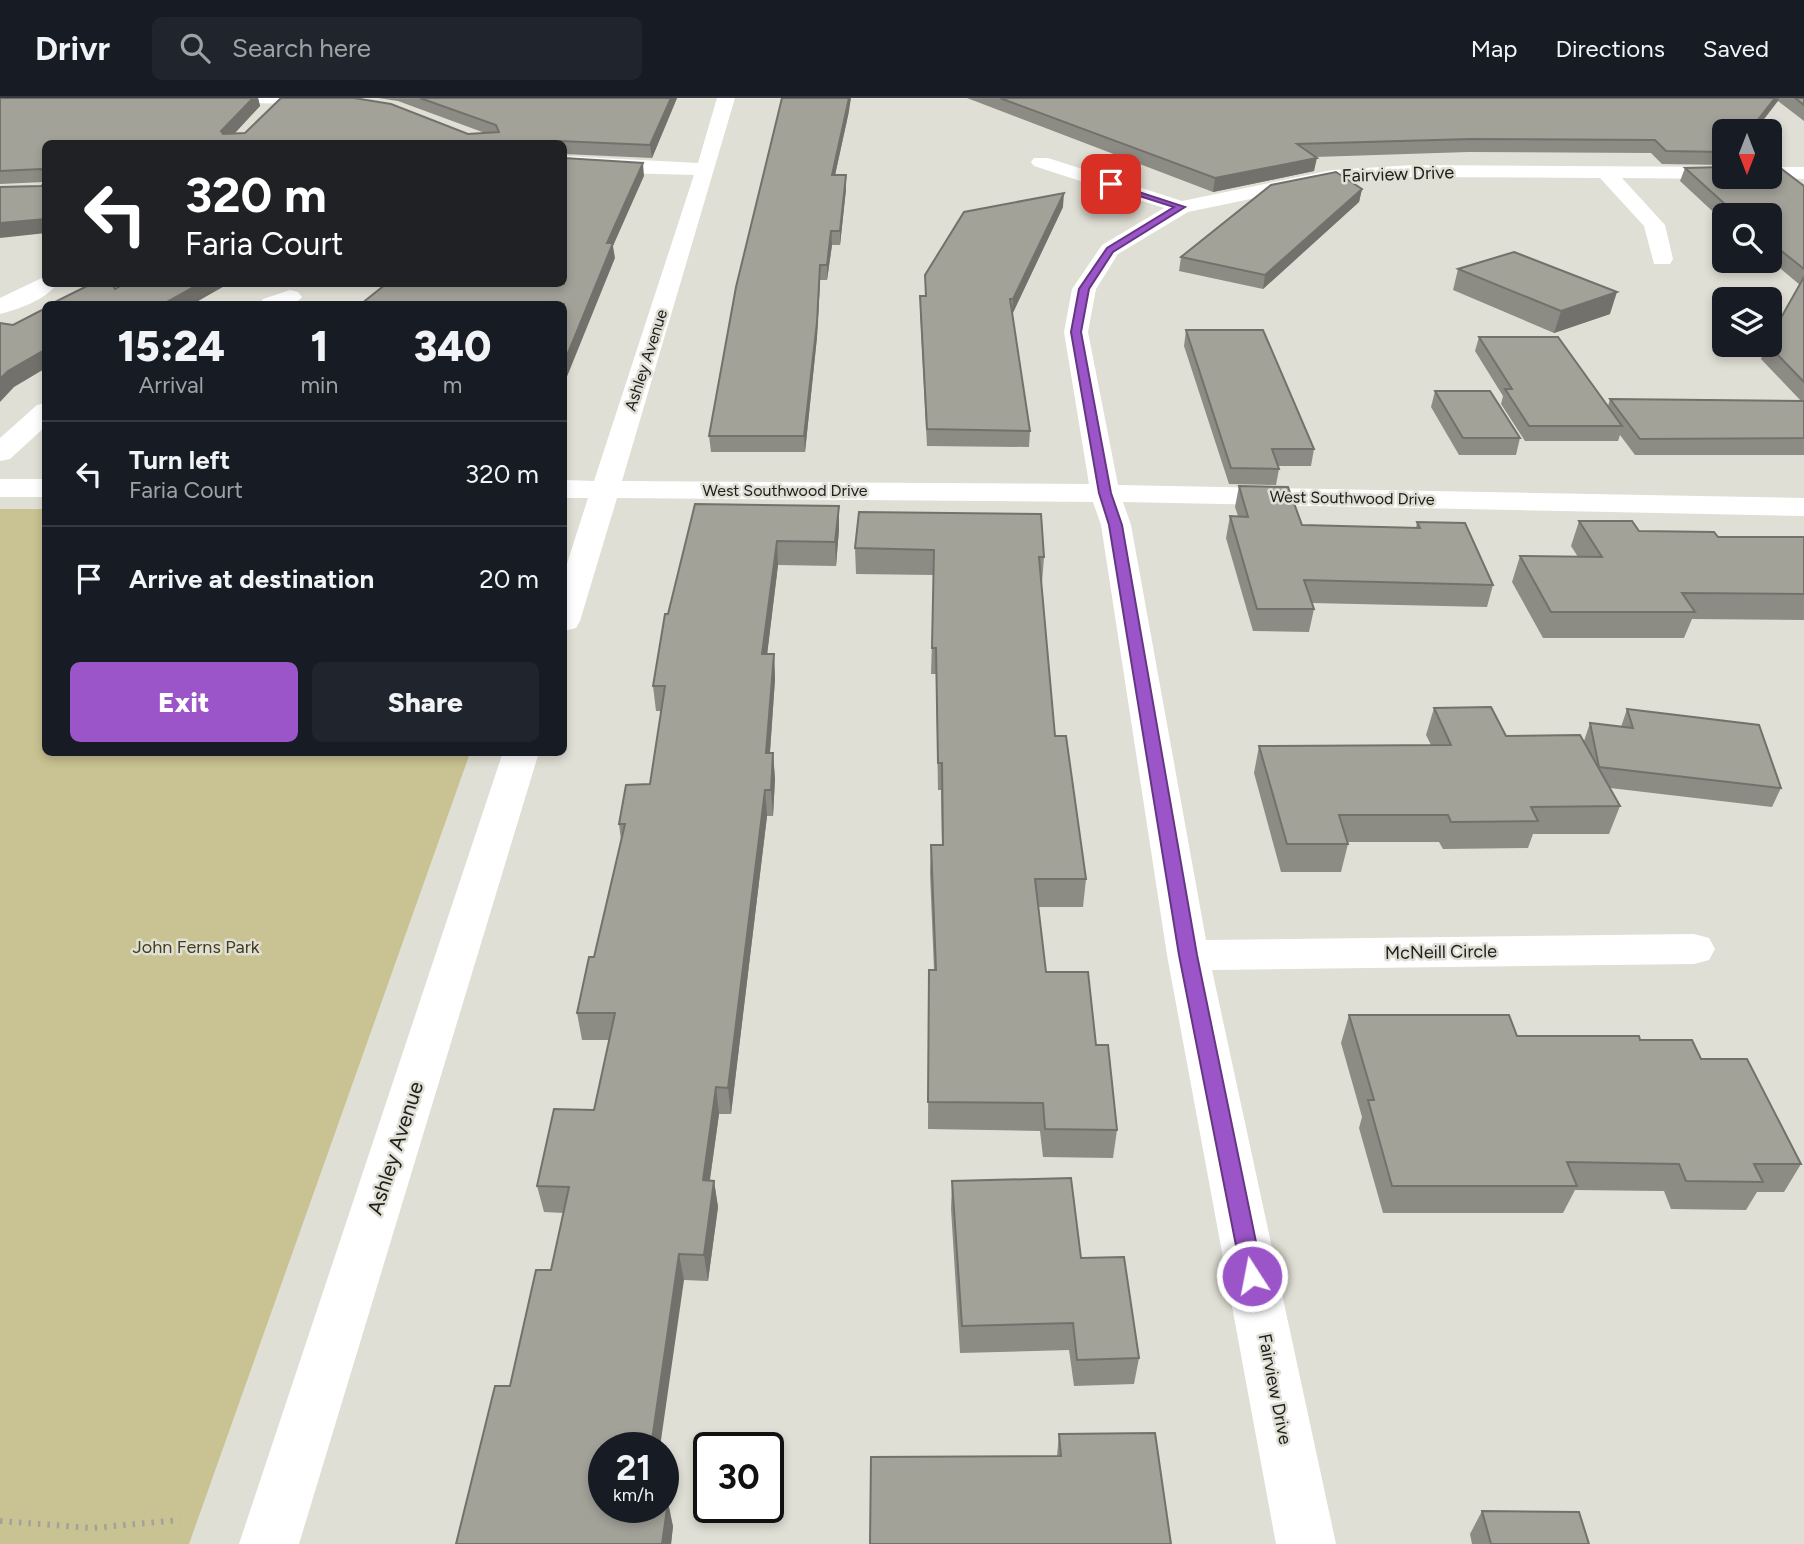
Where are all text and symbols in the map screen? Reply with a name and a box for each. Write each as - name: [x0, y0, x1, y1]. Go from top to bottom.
- search box: [152, 17, 642, 80]
- text: Drivr: [35, 29, 110, 68]
- icon: search: [176, 29, 214, 67]
- text: Search here: [232, 32, 371, 64]
- text: Map: [1471, 34, 1517, 63]
- text: Directions: [1555, 34, 1665, 63]
- text: Saved: [1703, 34, 1769, 63]
- north arrow: [1712, 119, 1782, 189]
- map controls: [1712, 119, 1782, 357]
- pin: [1081, 154, 1141, 214]
- street label: Fairview Drive: [1341, 161, 1455, 187]
- text: 320 m: [185, 165, 327, 224]
- icon: arrive: [1092, 165, 1130, 203]
- icon: left: [70, 168, 161, 259]
- button: search: [1712, 203, 1782, 273]
- text: Faria Court: [185, 225, 343, 263]
- button: layers: [1712, 287, 1782, 357]
- street label: Ashley Avenue: [621, 307, 671, 413]
- text: 15:24: [117, 321, 225, 372]
- text: 1: [310, 321, 328, 372]
- text: 340: [414, 321, 492, 372]
- text: Arrival: [139, 371, 204, 399]
- text: min: [301, 371, 338, 399]
- text: m: [443, 371, 462, 399]
- text: Turn left: [129, 444, 230, 476]
- icon: left: [70, 455, 108, 493]
- text: 320 m: [465, 458, 539, 490]
- text: Faria Court: [129, 476, 243, 504]
- street label: West Southwood Drive: [702, 481, 868, 500]
- street label: West Southwood Drive: [1269, 487, 1435, 509]
- icon: arrive: [70, 560, 108, 598]
- text: Arrive at destination: [129, 563, 374, 595]
- text: 20 m: [479, 563, 539, 595]
- button: Exit: [70, 662, 298, 742]
- button: Share: [312, 662, 539, 742]
- park label: John Ferns Park: [133, 936, 260, 958]
- street label: McNeill Circle: [1385, 940, 1497, 964]
- street label: Ashley Avenue: [362, 1078, 428, 1218]
- position arrow: [1215, 1239, 1289, 1313]
- street label: Fairview Drive: [1253, 1332, 1297, 1446]
- speed limit sign: 30: [693, 1432, 784, 1523]
- text: 21: [616, 1447, 651, 1489]
- text: km/h: [613, 1484, 654, 1506]

